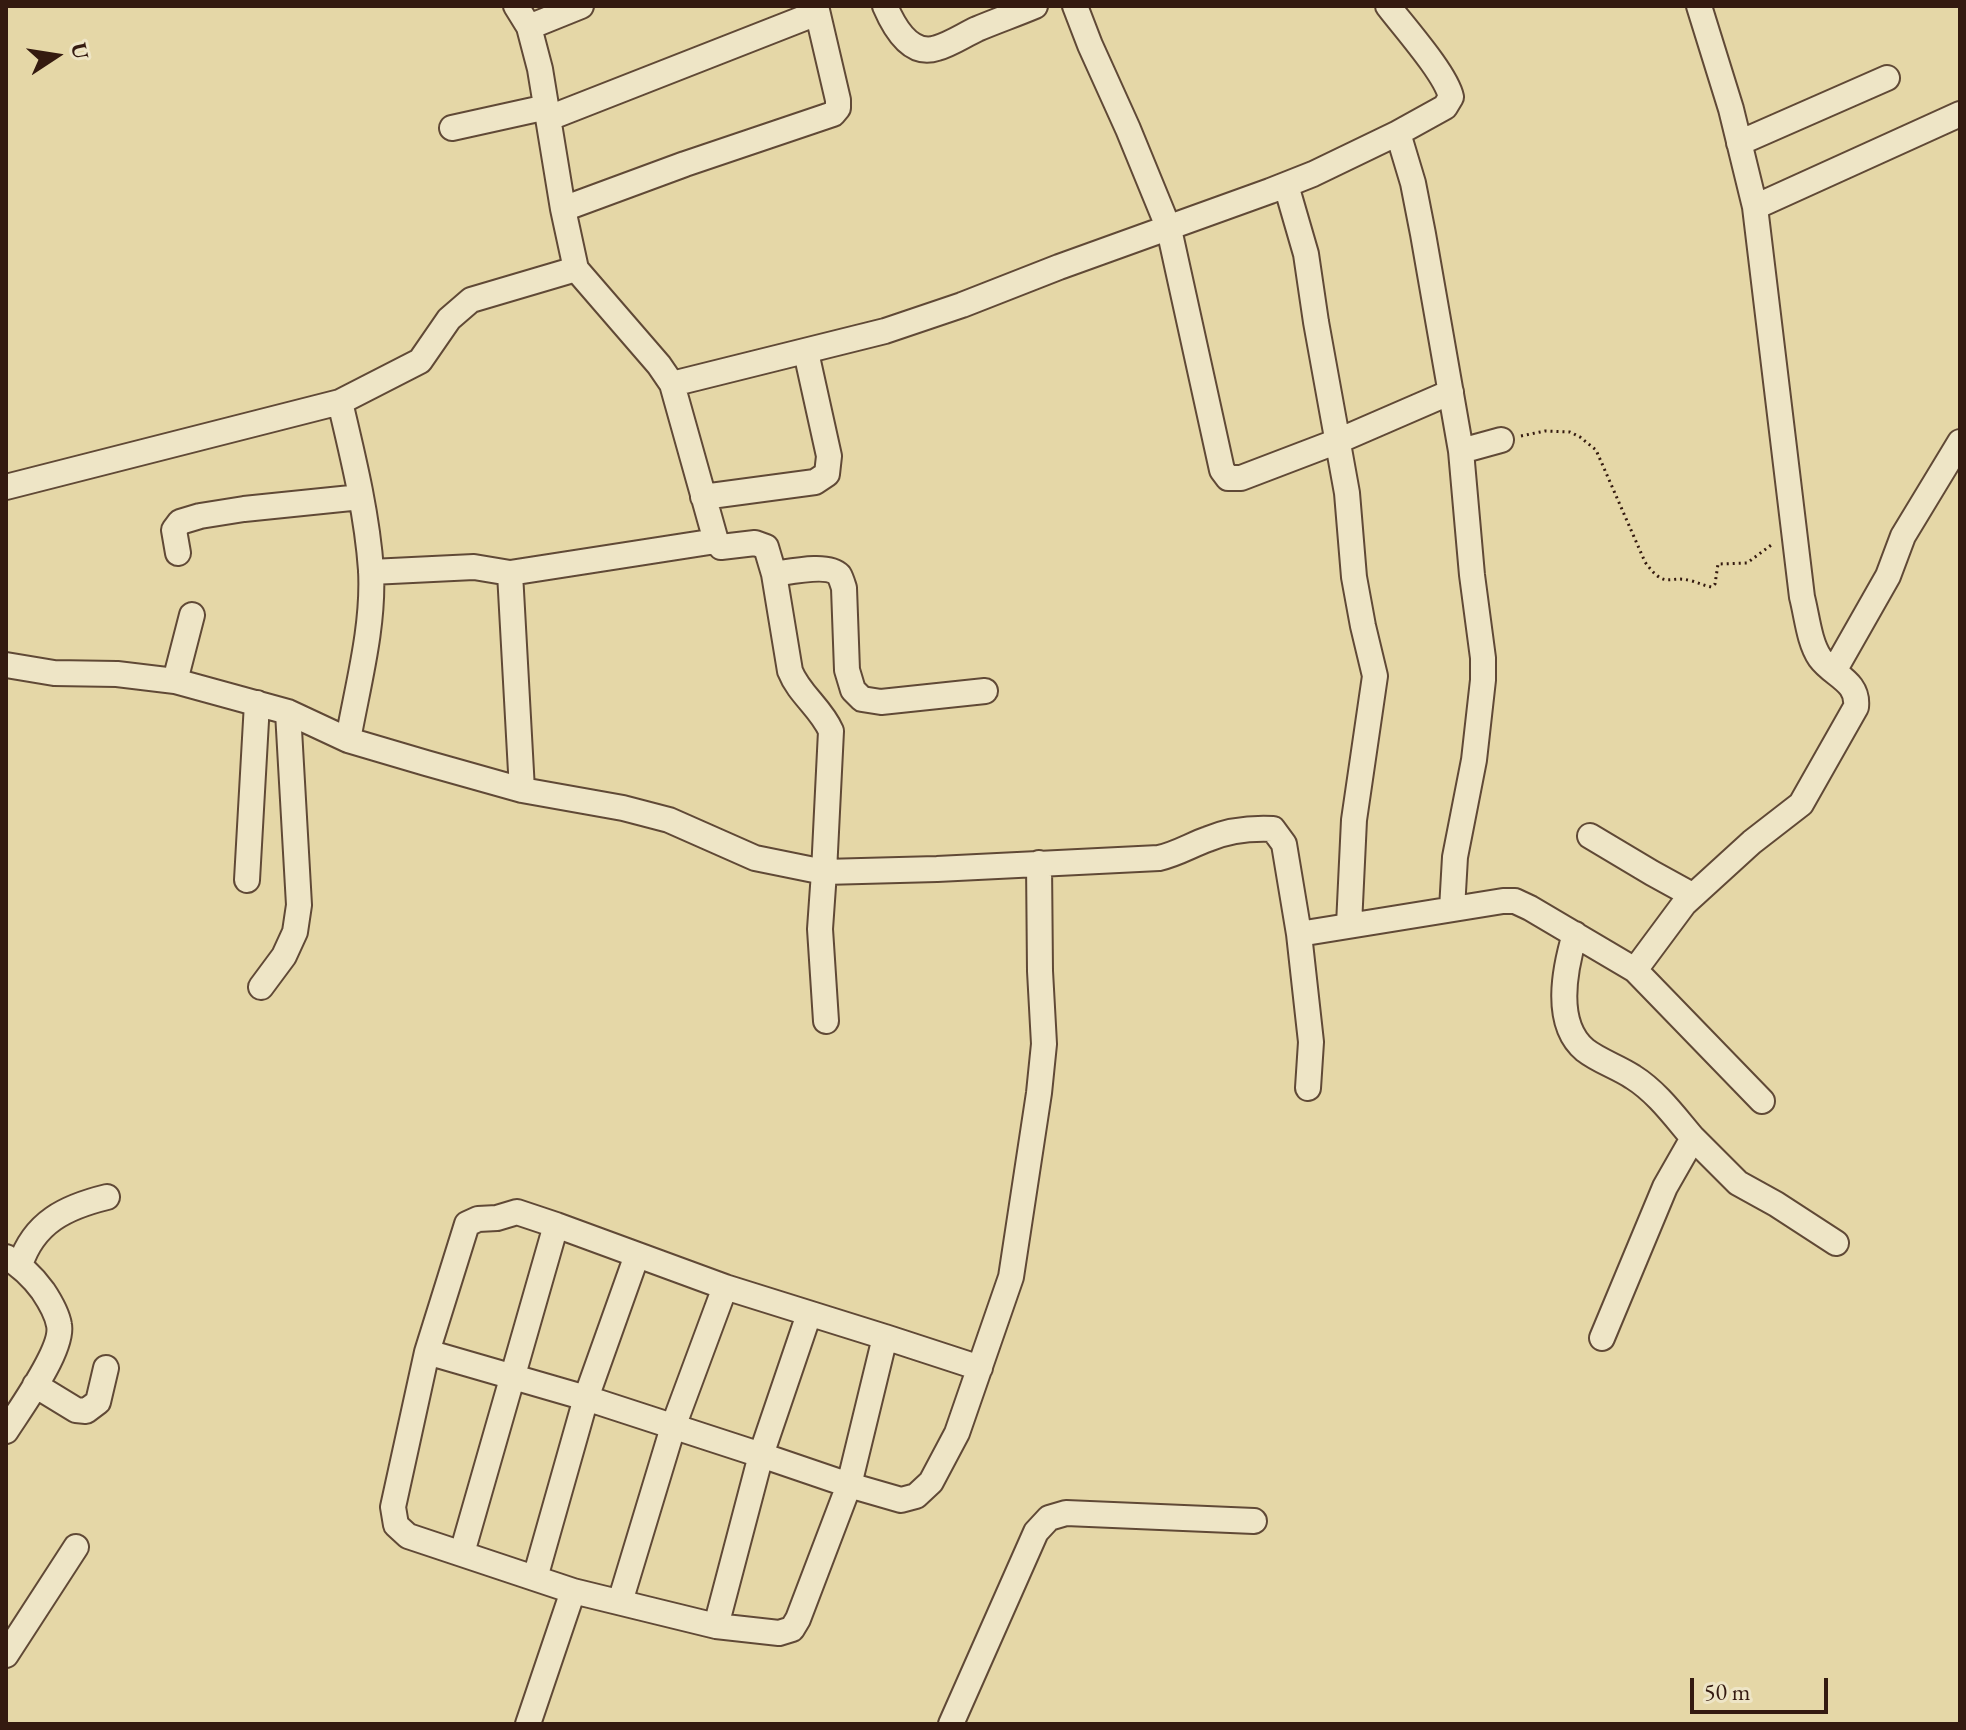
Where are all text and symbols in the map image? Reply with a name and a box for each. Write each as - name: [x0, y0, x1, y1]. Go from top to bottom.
- north arrow: [16, 16, 96, 96]
- text: U: [64, 40, 96, 62]
- scale bar: [1694, 1662, 1832, 1712]
- text: 50 m: [1704, 1676, 1751, 1707]

